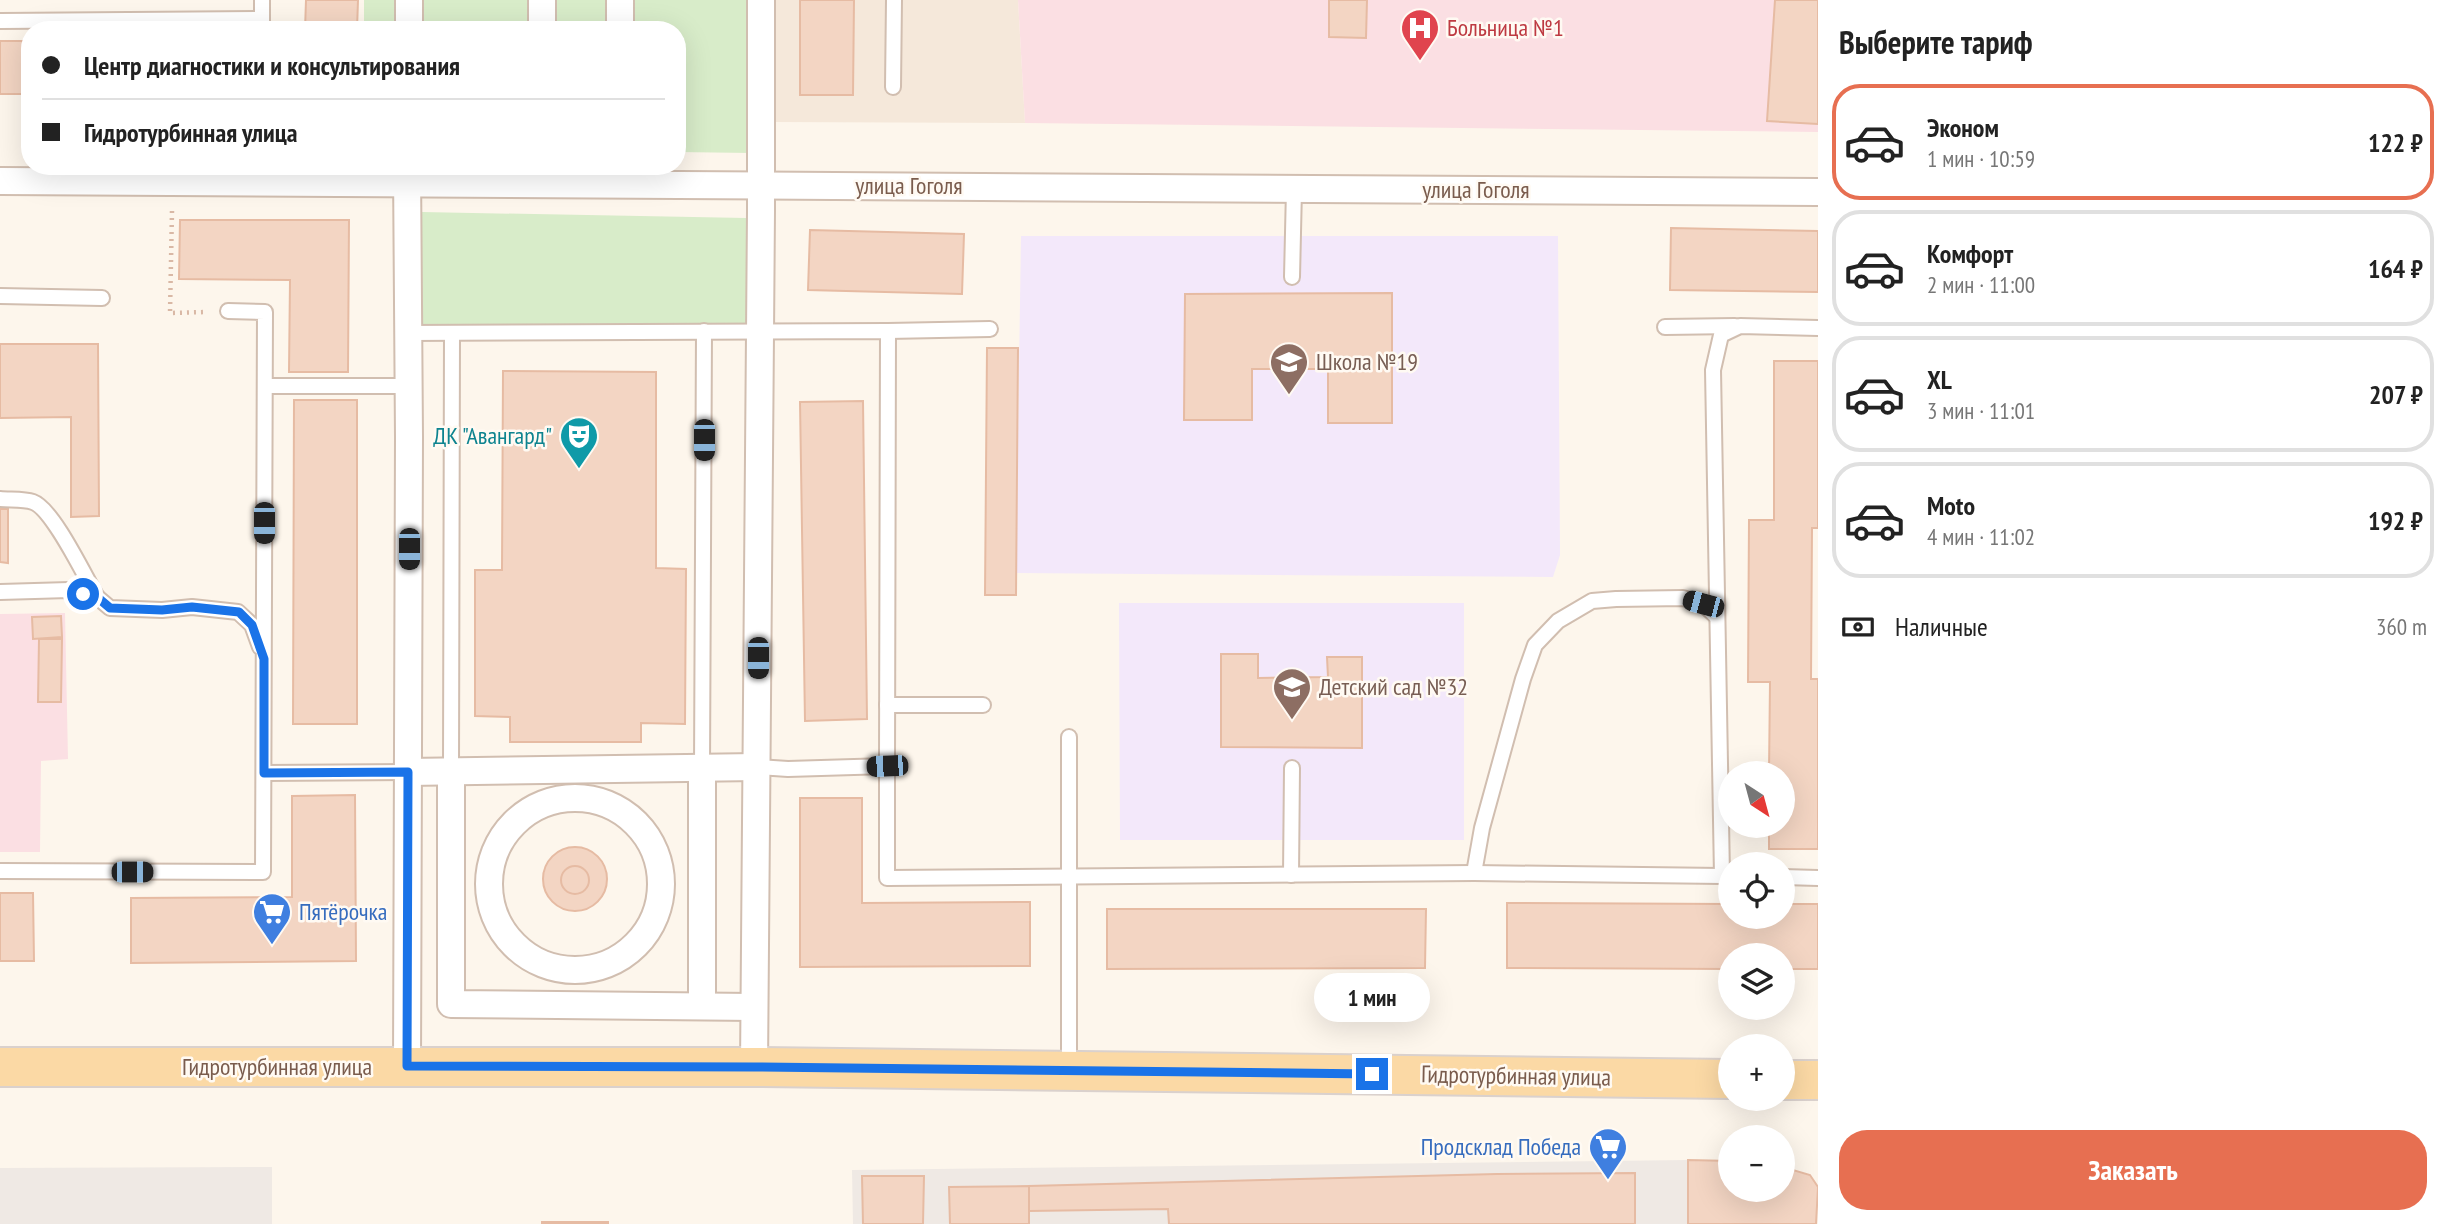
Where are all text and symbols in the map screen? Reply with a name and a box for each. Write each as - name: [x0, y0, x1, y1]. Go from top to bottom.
- hospital icon: Больница №1: [1399, 7, 1441, 62]
- place label: Больница №1: [1447, 12, 1564, 43]
- text: Выберите тариф: [1839, 21, 2033, 63]
- text: Центр диагностики и консультирования: [84, 49, 460, 82]
- icon: car: [1843, 111, 1906, 174]
- text: Эконом: [1927, 111, 1999, 144]
- text: Гидротурбинная улица: [84, 116, 298, 149]
- text: 122 ₽: [2368, 126, 2423, 159]
- text: 1 мин · 10:59: [1927, 144, 2035, 173]
- street label: улица Гоголя: [855, 170, 963, 201]
- street label: улица Гоголя: [1422, 174, 1530, 205]
- icon: car: [1843, 237, 1906, 300]
- text: Комфорт: [1927, 237, 2013, 270]
- text: 164 ₽: [2368, 252, 2423, 285]
- text: 2 мин · 11:00: [1927, 270, 2035, 299]
- school or university icon: Школа №19: [1268, 341, 1310, 396]
- place label: Школа №19: [1316, 346, 1418, 377]
- icon: car: [1843, 363, 1906, 426]
- text: XL: [1927, 363, 1952, 396]
- text: 207 ₽: [2369, 378, 2423, 411]
- text: 3 мин · 11:01: [1927, 396, 2035, 425]
- theatre icon: ДК "Авангард": [558, 415, 600, 470]
- car: [694, 419, 715, 461]
- place label: ДК "Авангард": [433, 420, 552, 451]
- icon: car: [1843, 489, 1906, 552]
- text: Moto: [1927, 489, 1975, 522]
- car: [254, 502, 275, 544]
- text: 192 ₽: [2368, 504, 2423, 537]
- text: 4 мин · 11:02: [1927, 522, 2035, 551]
- car: [399, 528, 420, 570]
- route start: [67, 578, 99, 610]
- car: [1680, 588, 1727, 620]
- icon: cash: [1839, 608, 1877, 646]
- text: Наличные: [1895, 610, 1988, 643]
- text: 360 m: [2376, 612, 2427, 641]
- car: [748, 637, 769, 679]
- school or university icon: Детский сад №32: [1271, 666, 1313, 721]
- place label: Детский сад №32: [1319, 671, 1468, 702]
- car: [866, 755, 909, 777]
- north arrow: [1718, 761, 1796, 838]
- map controls: [1718, 761, 1795, 1202]
- button: locate: [1718, 852, 1795, 929]
- car: [112, 862, 154, 883]
- supermarket icon: Пятёрочка: [251, 891, 293, 946]
- place label: Пятёрочка: [299, 896, 387, 927]
- button: layers: [1718, 943, 1795, 1020]
- callout: 1 мин: [1314, 972, 1430, 1021]
- text: 1 мин: [1347, 983, 1397, 1012]
- button: +: [1718, 1034, 1795, 1111]
- street label: Гидротурбинная улица: [182, 1051, 372, 1082]
- route end: [1356, 1058, 1388, 1090]
- street label: Гидротурбинная улица: [1421, 1058, 1611, 1093]
- button: −: [1718, 1125, 1795, 1202]
- supermarket icon: Продсклад Победа: [1587, 1126, 1629, 1181]
- button: Заказать: [1839, 1130, 2427, 1210]
- place label: Продсклад Победа: [1421, 1131, 1581, 1162]

